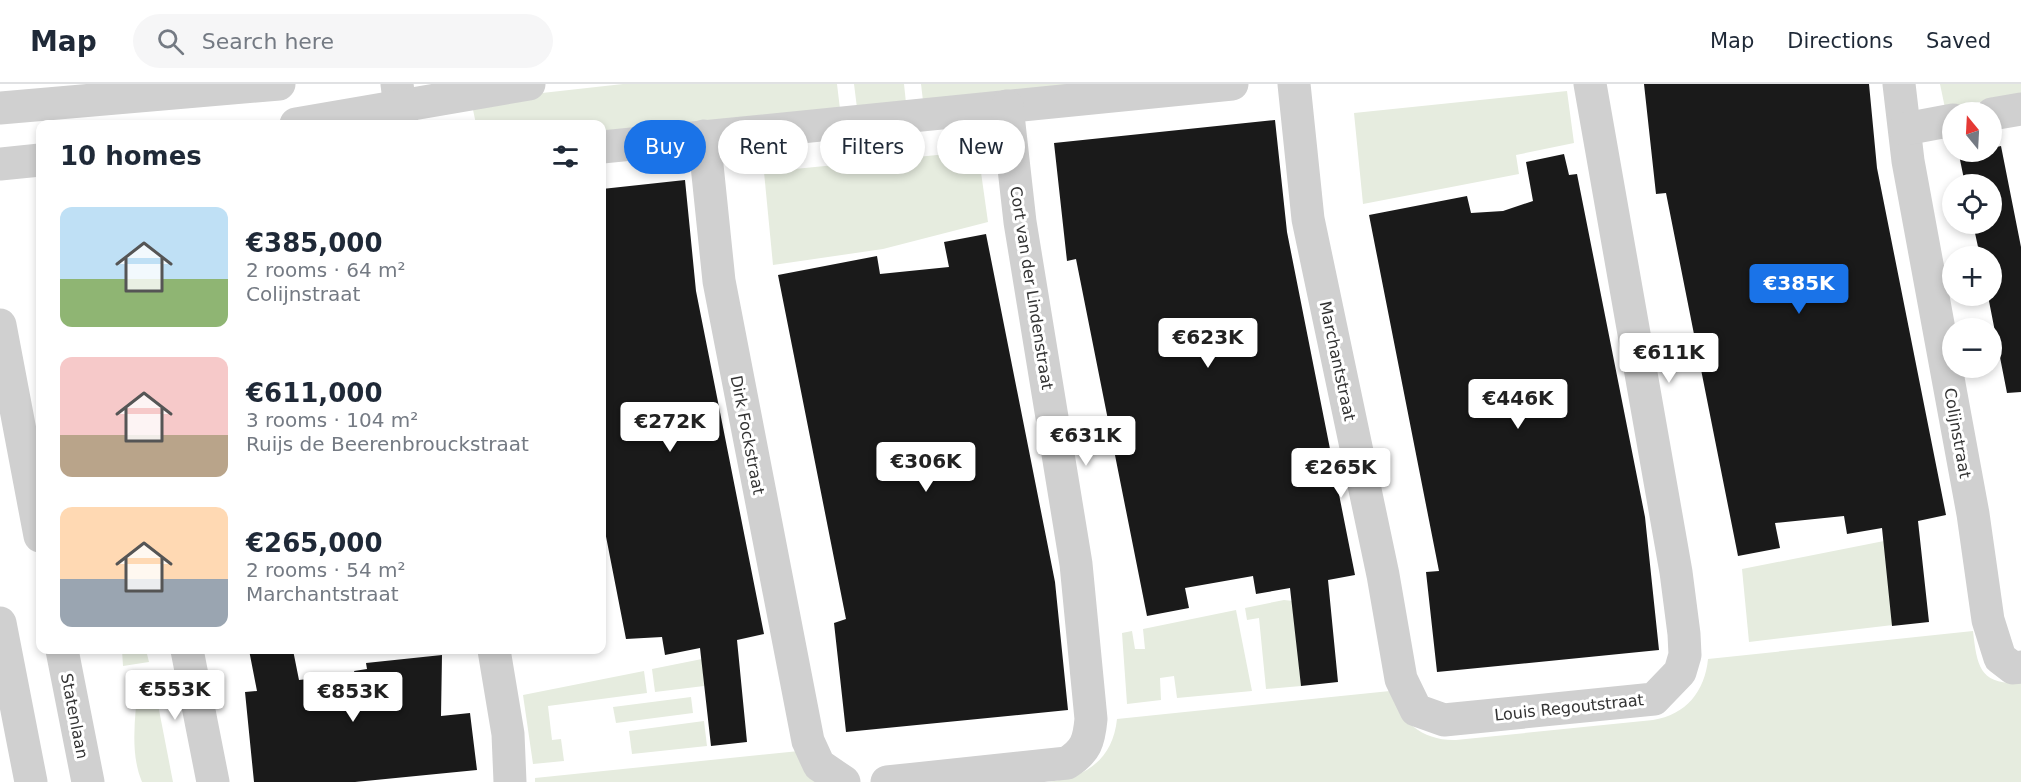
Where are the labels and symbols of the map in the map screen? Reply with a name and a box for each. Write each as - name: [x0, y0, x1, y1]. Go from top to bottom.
- north arrow: [1942, 102, 2002, 162]
- street label: Cort van der Lindenstraat: [1006, 185, 1057, 391]
- pin: €385K: [1757, 264, 1841, 315]
- street label: Marchantstraat: [1316, 299, 1359, 423]
- pin: €623K: [1166, 318, 1250, 369]
- pin: €611K: [1627, 333, 1711, 384]
- street label: Dirk Fockstraat: [727, 374, 768, 496]
- pin: €446K: [1476, 379, 1560, 430]
- street label: Colijnstraat: [1940, 386, 1975, 480]
- pin: €272K: [628, 402, 712, 453]
- pin: €631K: [1044, 416, 1128, 467]
- pin: €306K: [884, 442, 968, 493]
- pin: €265K: [1299, 448, 1383, 499]
- pin: €553K: [133, 670, 217, 721]
- street label: Statenlaan: [57, 672, 92, 760]
- pin: €853K: [311, 672, 395, 723]
- street label: Louis Regoutstraat: [1493, 690, 1645, 725]

